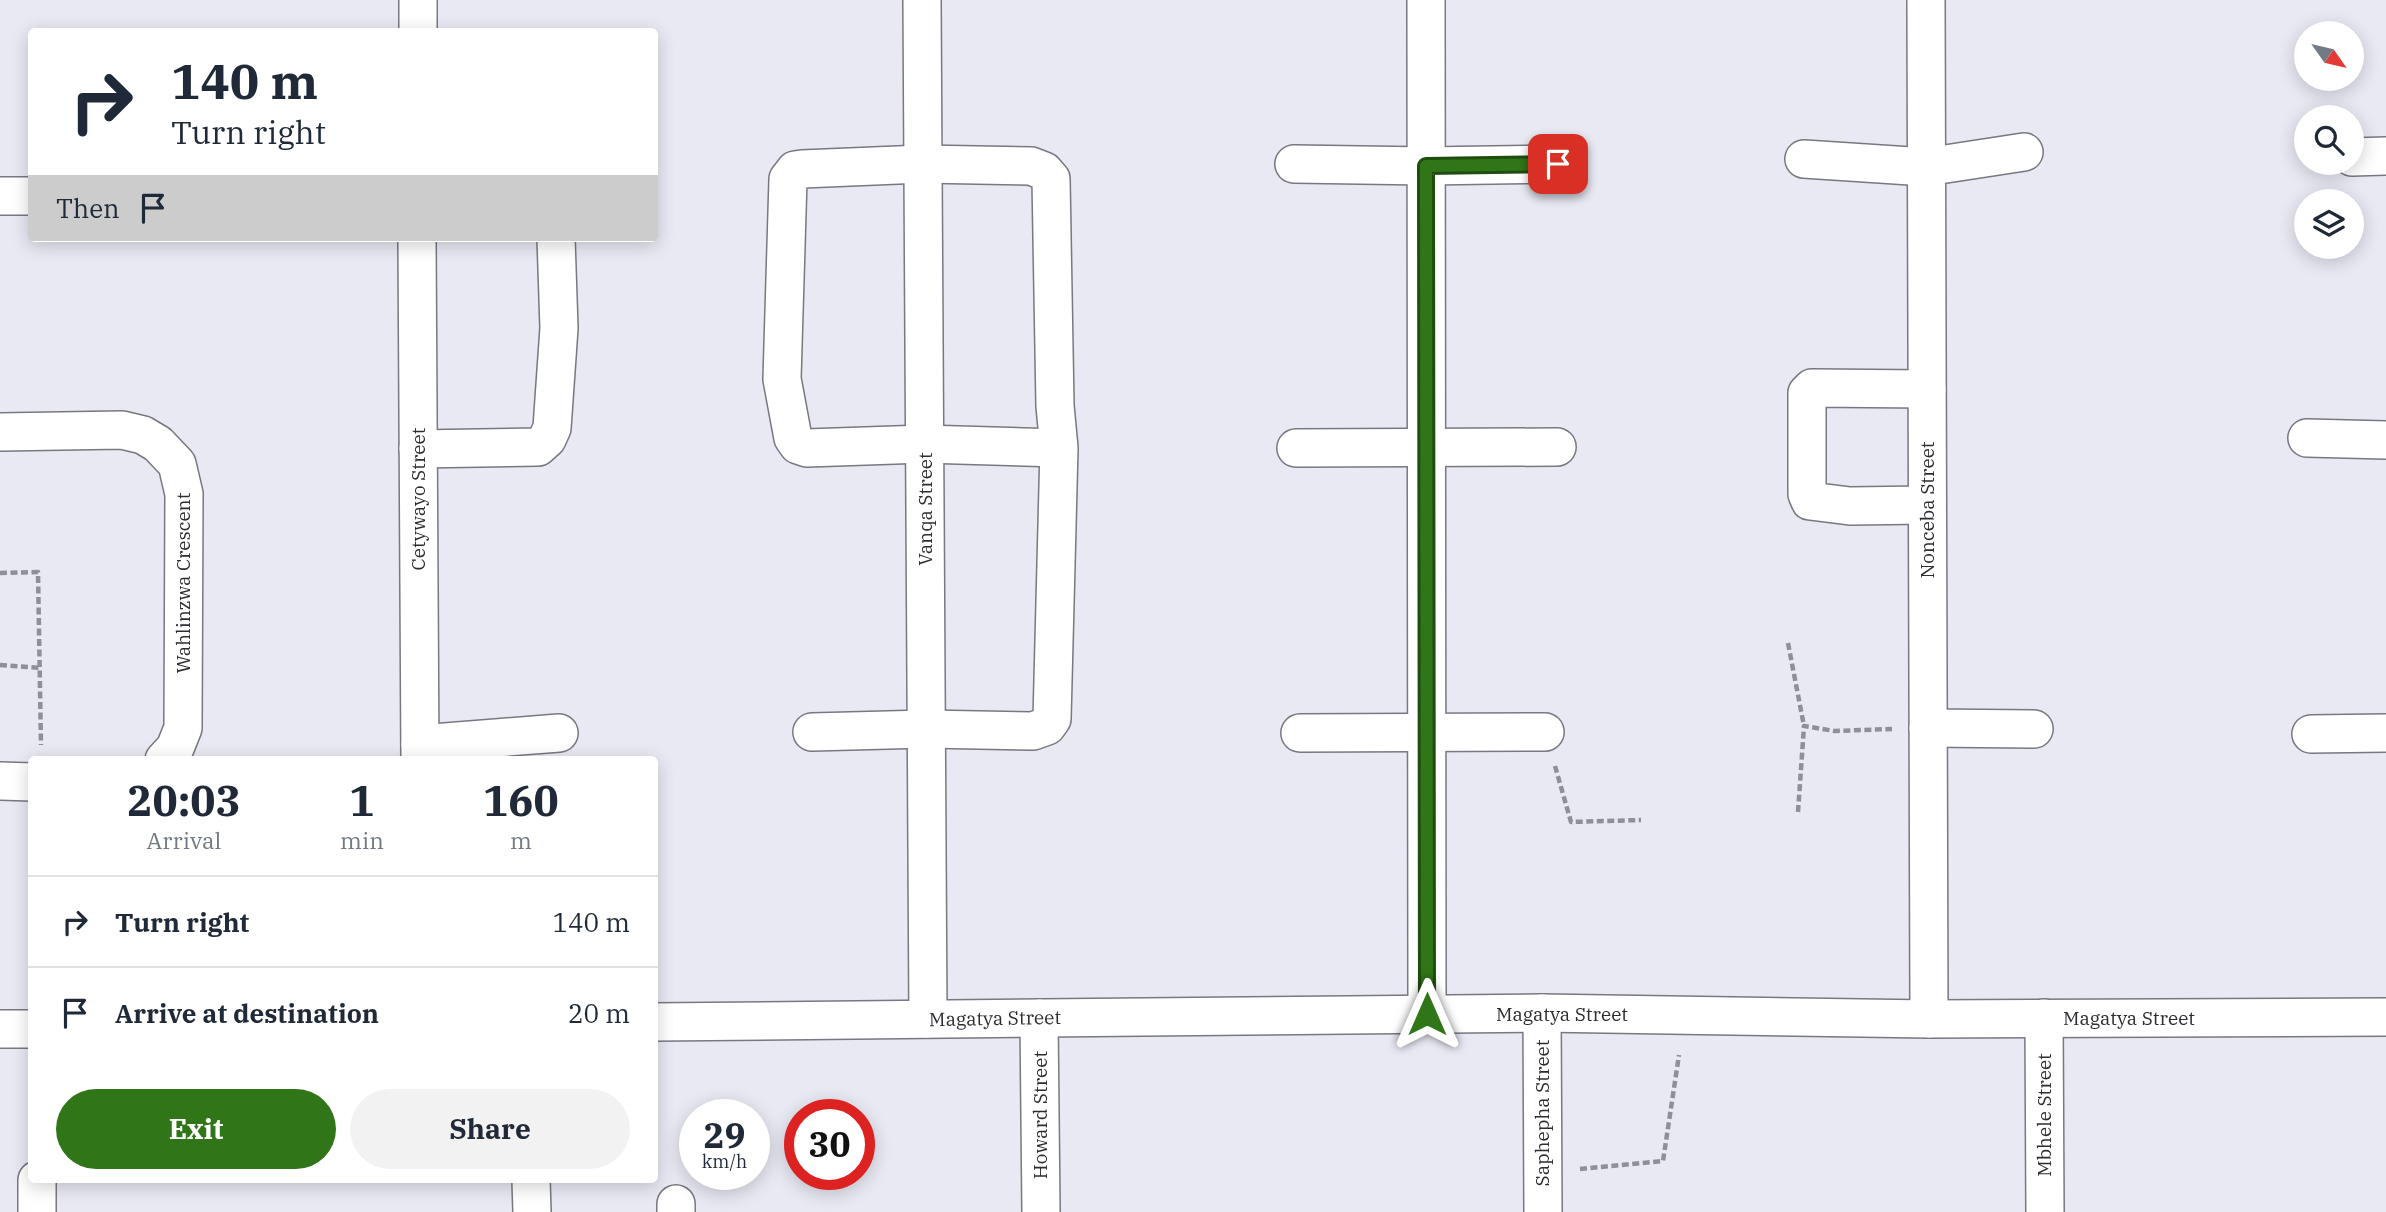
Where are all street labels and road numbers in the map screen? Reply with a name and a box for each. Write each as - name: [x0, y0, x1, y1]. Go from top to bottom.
- street label: Cetywayo Street: [406, 427, 430, 570]
- street label: Nonceba Street: [1915, 441, 1939, 579]
- street label: Vanqa Street: [913, 452, 937, 566]
- street label: Wahlinzwa Crescent: [171, 492, 195, 673]
- street label: Magatya Street: [1496, 1002, 1628, 1026]
- street label: Magatya Street: [929, 1005, 1062, 1031]
- street label: Magatya Street: [2063, 1006, 2195, 1030]
- street label: Saphepha Street: [1530, 1039, 1554, 1186]
- street label: Howard Street: [1028, 1051, 1052, 1179]
- street label: Mbhele Street: [2032, 1053, 2056, 1177]

